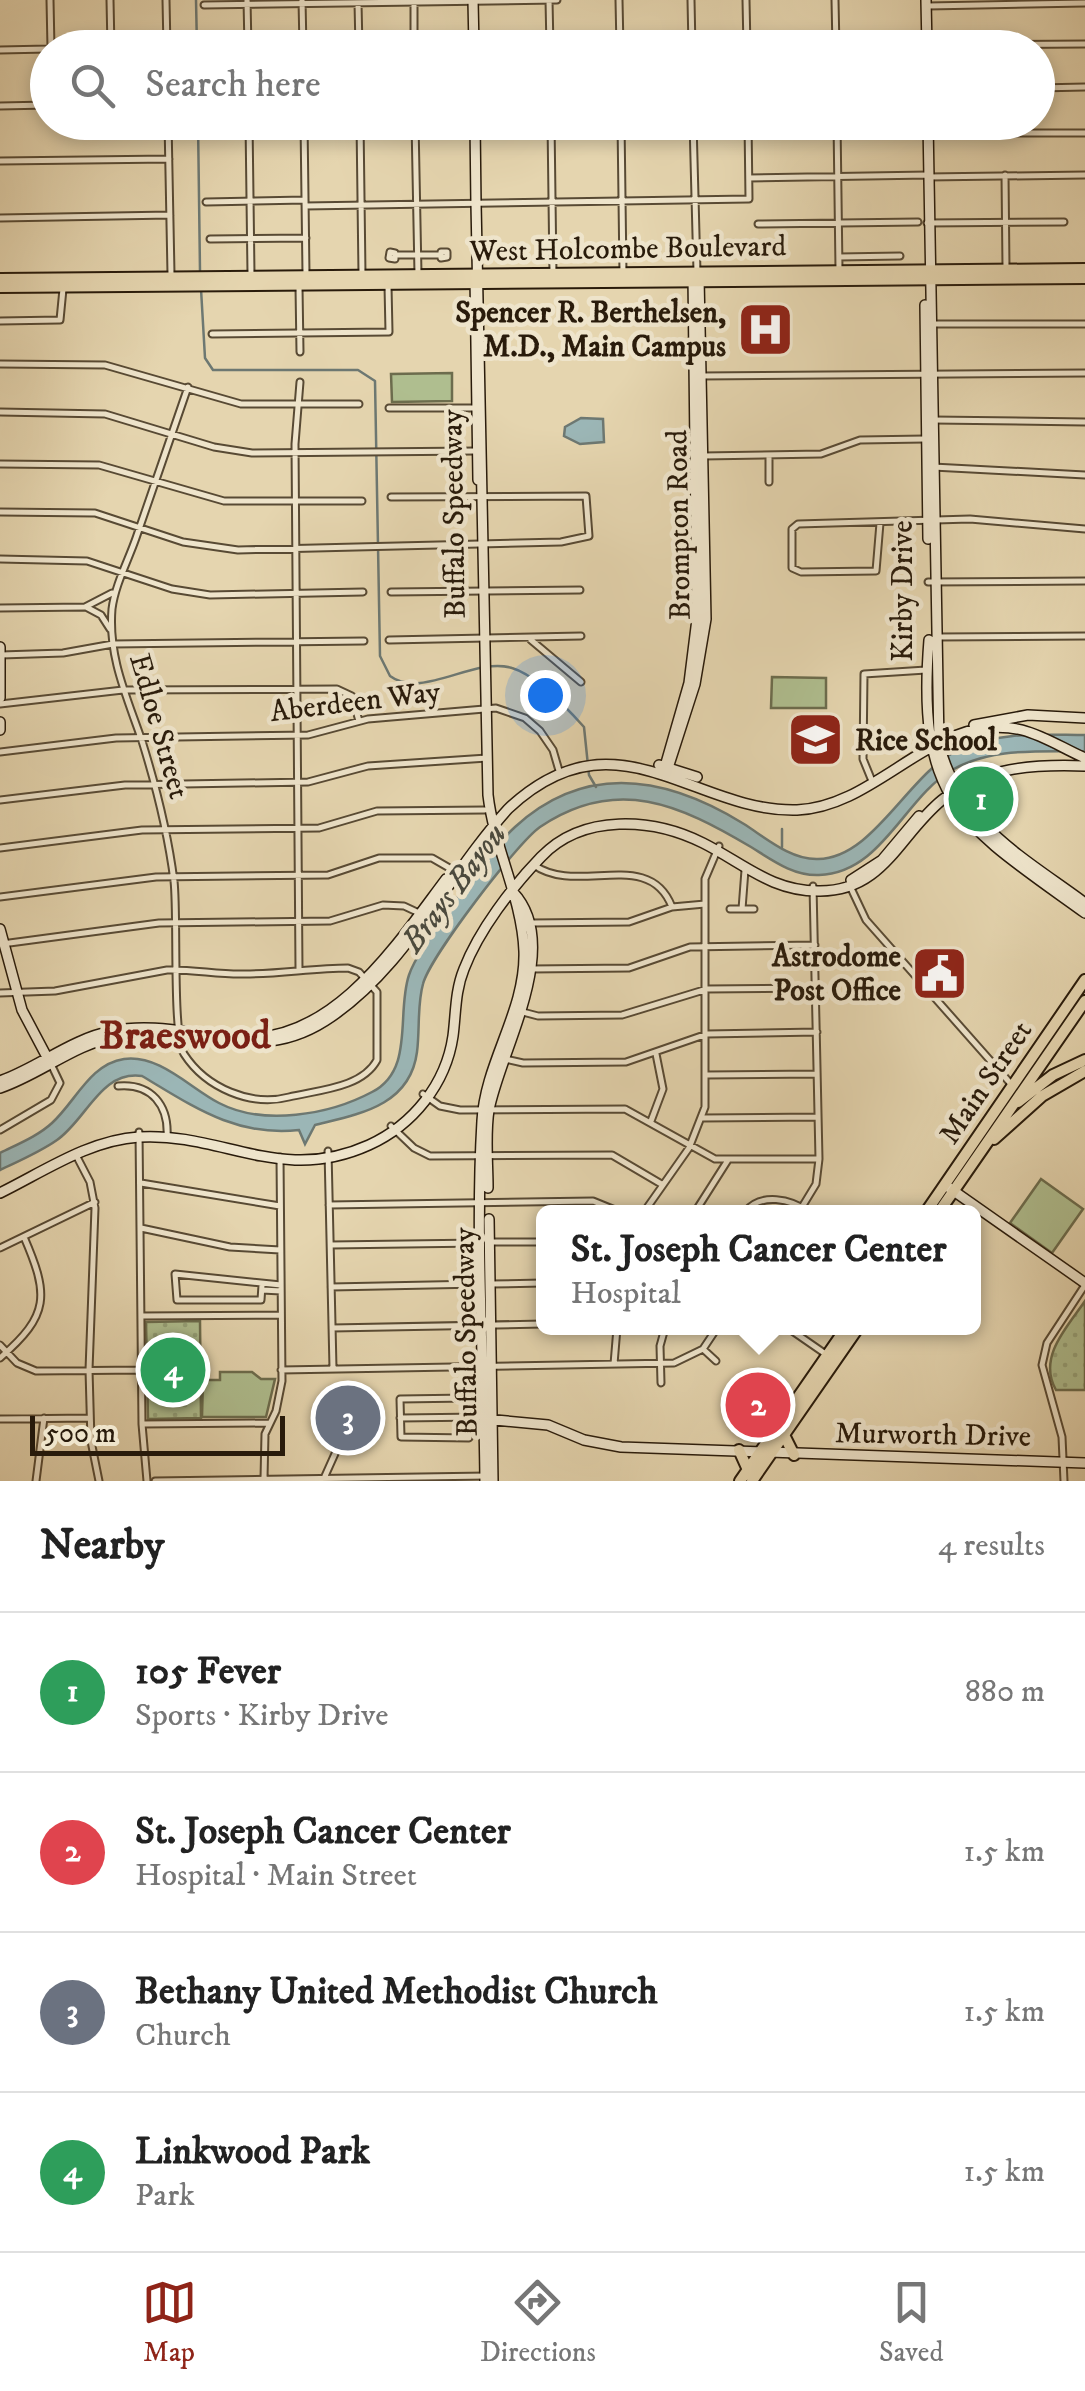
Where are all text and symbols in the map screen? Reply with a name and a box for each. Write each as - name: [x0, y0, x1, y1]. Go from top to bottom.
- search box: [30, 30, 1055, 140]
- icon: search: [65, 58, 120, 113]
- text: Search here: [145, 61, 321, 109]
- street label: West Holcombe Boulevard: [468, 228, 787, 271]
- place label: Spencer R. Berthelsen, M.D., Main Campus: [455, 295, 726, 366]
- hospital icon: Spencer R. Berthelsen, M.D., Main Campus: [735, 299, 795, 359]
- street label: Buffalo Speedway: [434, 408, 475, 619]
- street label: Brompton Road: [659, 429, 700, 621]
- street label: Kirby Drive: [885, 520, 922, 662]
- street label: Edloe Street: [120, 649, 197, 803]
- your location: [520, 670, 571, 721]
- street label: Aberdeen Way: [268, 674, 443, 731]
- school or university icon: Rice School: [786, 710, 846, 770]
- place label: Rice School: [855, 723, 998, 760]
- pin: 1: [948, 762, 1014, 836]
- water label: Brays Bayou: [393, 816, 516, 961]
- place label: Astrodome Post Office: [771, 939, 902, 1010]
- public building icon: Astrodome Post Office: [910, 943, 970, 1003]
- district label: Braeswood: [99, 1012, 272, 1062]
- street label: Main Street: [931, 1014, 1041, 1152]
- popup: [536, 1205, 981, 1335]
- street label: Buffalo Speedway: [446, 1226, 487, 1437]
- text: St. Joseph Cancer Center: [571, 1226, 946, 1274]
- text: Hospital: [571, 1274, 681, 1314]
- pin: 4: [140, 1332, 206, 1408]
- pin: 2: [726, 1368, 790, 1442]
- pin: 3: [316, 1380, 380, 1456]
- scale bar: [30, 1411, 285, 1456]
- street label: Murworth Drive: [835, 1415, 1031, 1456]
- text: 500 m: [45, 1416, 116, 1451]
- text: Nearby: [40, 1520, 164, 1572]
- text: 4 results: [938, 1526, 1045, 1566]
- text: 105 Fever: [135, 1648, 281, 1696]
- text: 1: [67, 1672, 78, 1712]
- text: 880 m: [965, 1672, 1045, 1712]
- text: Sports · Kirby Drive: [135, 1696, 388, 1736]
- text: St. Joseph Cancer Center: [135, 1808, 511, 1856]
- text: 2: [65, 1832, 80, 1872]
- text: 1.5 km: [963, 1832, 1045, 1872]
- text: Hospital · Main Street: [135, 1856, 417, 1896]
- text: Bethany United Methodist Church: [135, 1968, 658, 2016]
- text: 3: [67, 1992, 78, 2032]
- text: 1.5 km: [963, 1992, 1045, 2032]
- text: Church: [135, 2016, 231, 2056]
- text: Linkwood Park: [135, 2128, 370, 2176]
- text: 4: [63, 2152, 82, 2192]
- text: 1.5 km: [963, 2152, 1045, 2192]
- text: Park: [135, 2176, 195, 2216]
- tab: Map: [142, 2275, 197, 2370]
- tab: Directions: [480, 2275, 596, 2370]
- tab: Saved: [879, 2275, 943, 2370]

